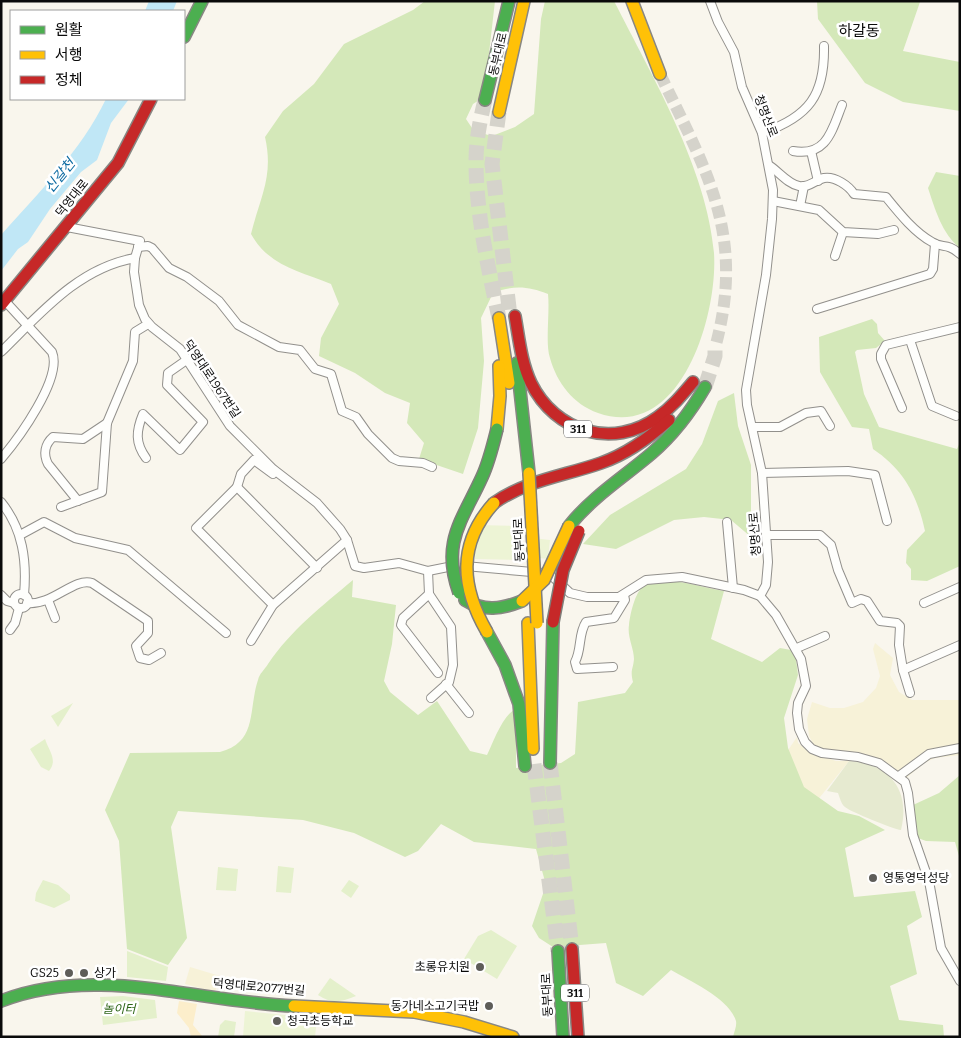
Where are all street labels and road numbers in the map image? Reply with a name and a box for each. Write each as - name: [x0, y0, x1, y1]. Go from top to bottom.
- street label: 동부대로: [486, 31, 510, 77]
- street label: 청명산로: [752, 93, 780, 139]
- street label: 덕영대로: [53, 176, 91, 220]
- street label: 덕영대로1967번길: [181, 337, 243, 421]
- road number: 311: [564, 420, 592, 438]
- street label: 청명산로: [746, 511, 764, 557]
- street label: 동부대로: [511, 518, 527, 562]
- street label: 동부대로: [539, 973, 555, 1017]
- street label: 덕영대로2077번길: [212, 976, 306, 998]
- road number: 311: [561, 984, 589, 1001]

